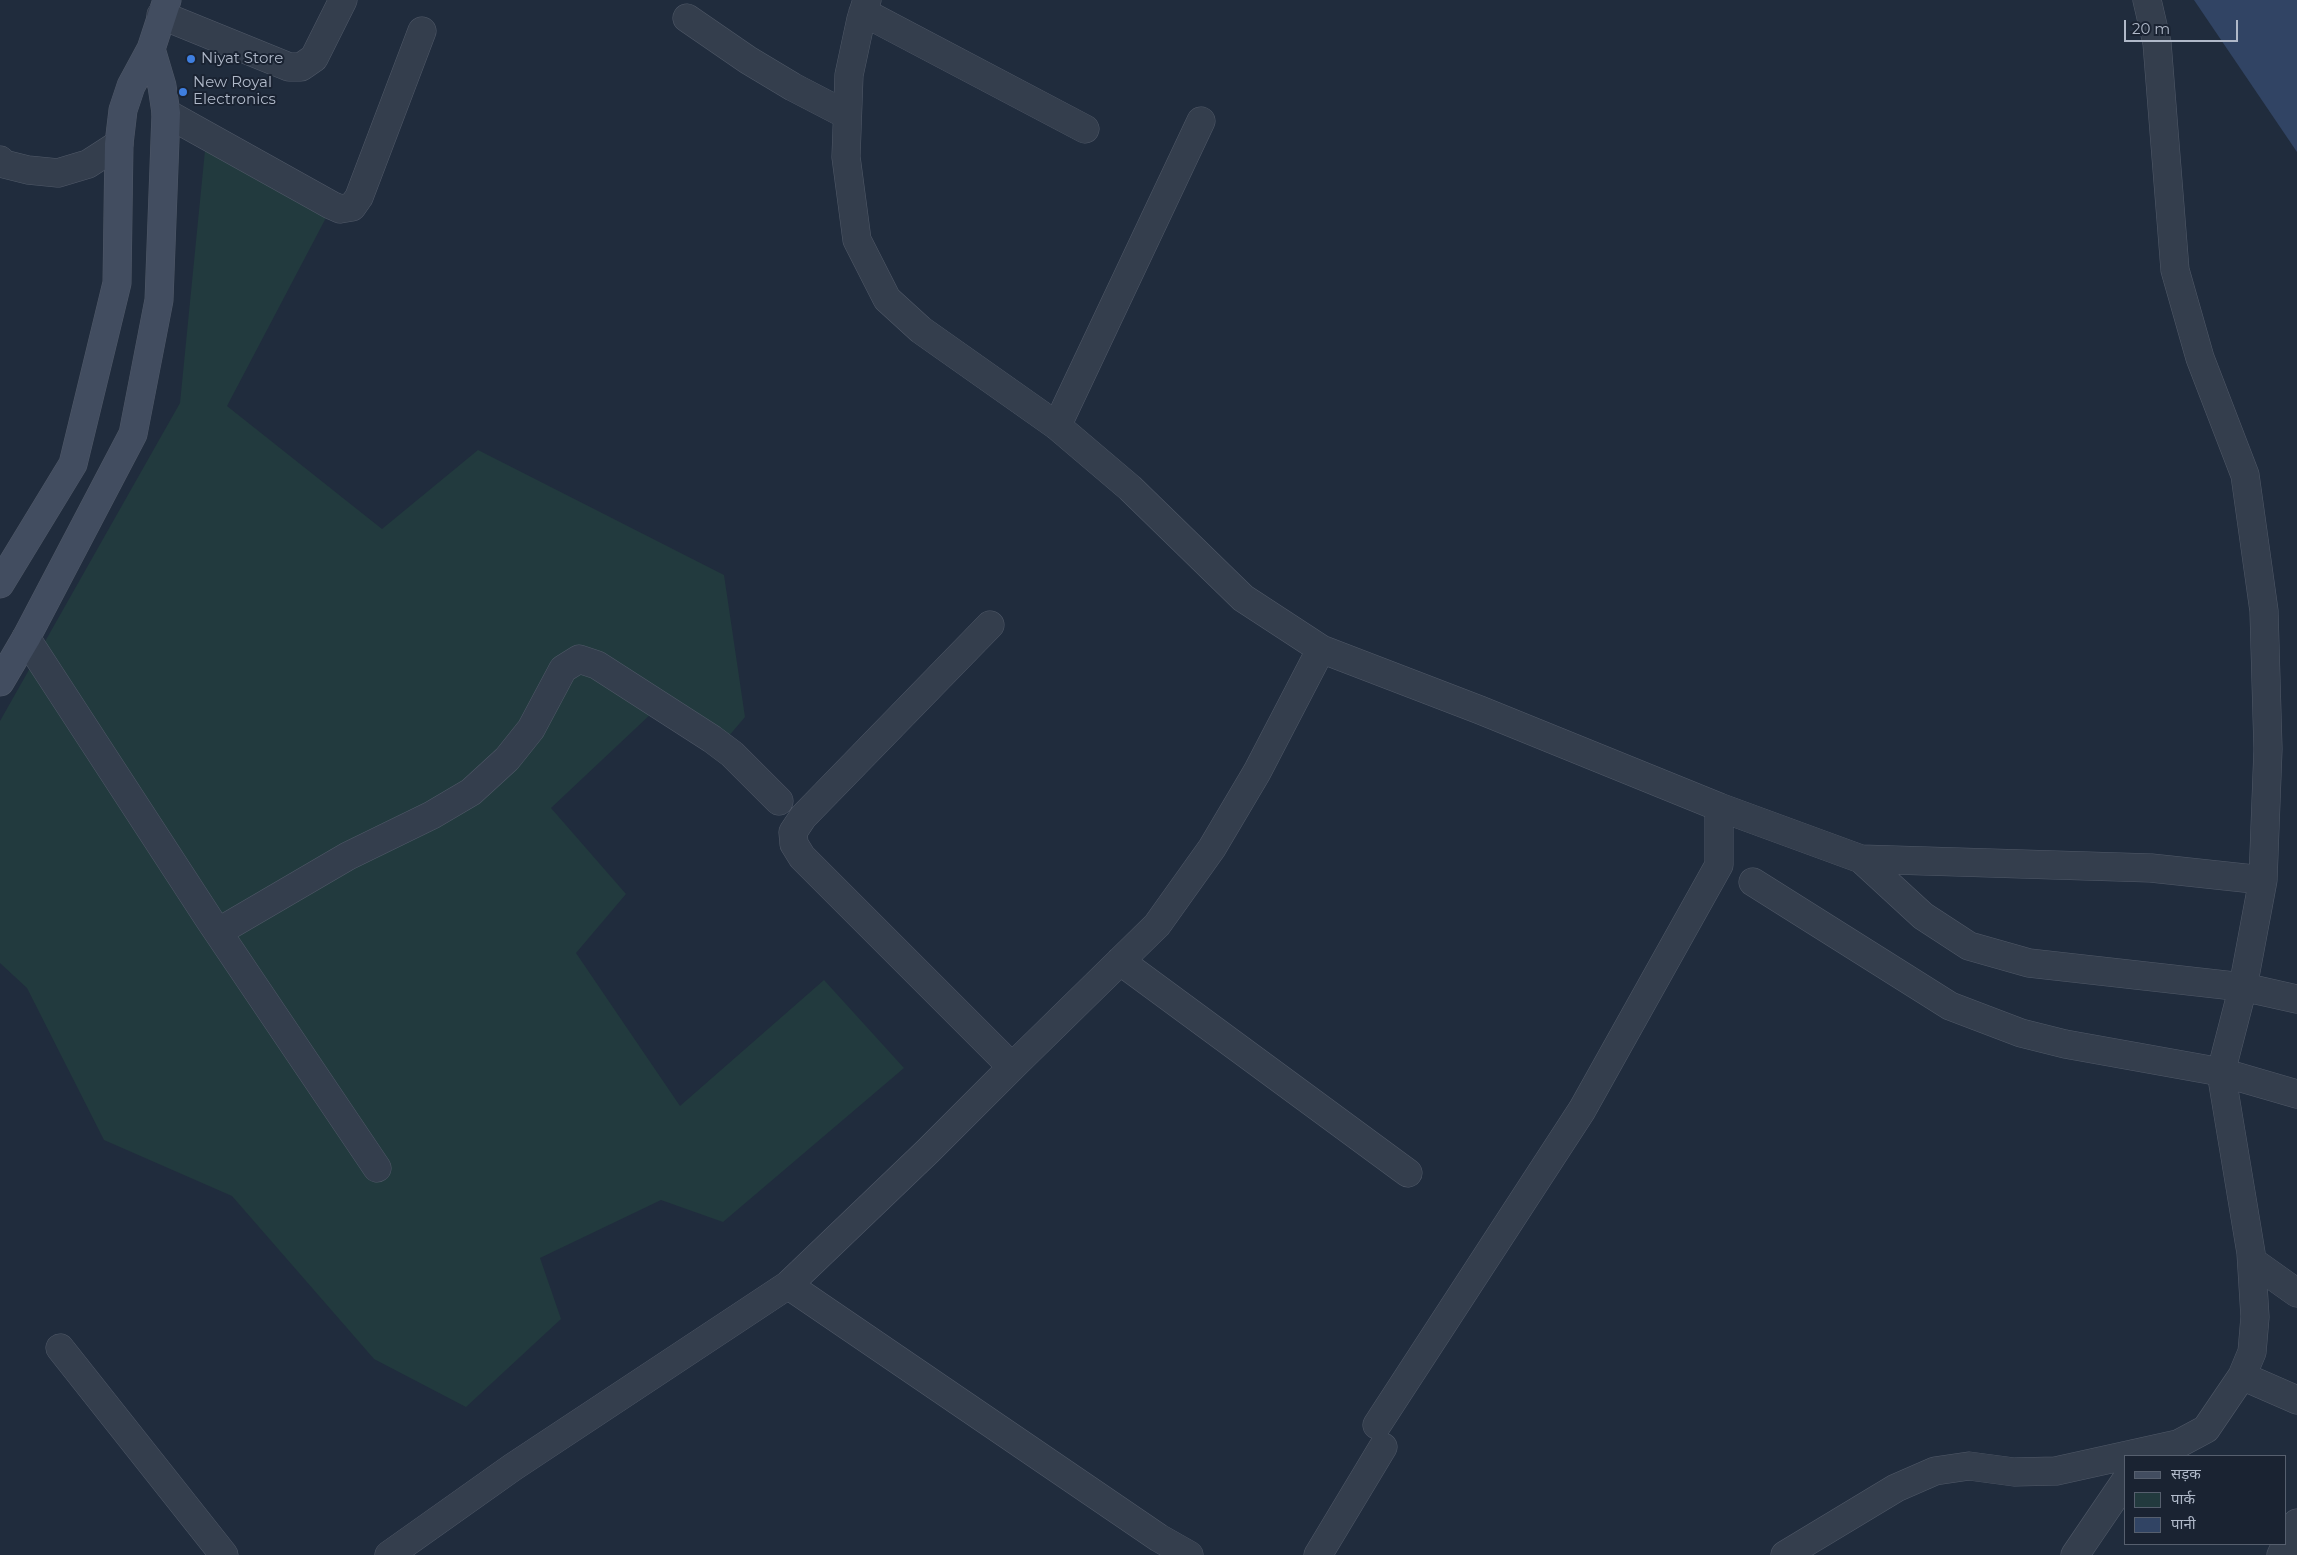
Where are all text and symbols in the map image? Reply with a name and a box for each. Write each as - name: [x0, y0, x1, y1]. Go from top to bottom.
- scale bar: [2127, 10, 2241, 42]
- text: 20 m: [2132, 19, 2170, 38]
- place label: Niyat Store: [201, 50, 283, 68]
- marker: Niyat Store: [185, 53, 197, 65]
- place label: New Royal Electronics: [193, 74, 276, 109]
- marker: New Royal Electronics: [177, 86, 189, 98]
- legend: [2124, 1455, 2287, 1545]
- text: सड़क: [2171, 1464, 2201, 1483]
- text: पार्क: [2171, 1489, 2195, 1508]
- text: पानी: [2171, 1514, 2196, 1533]

